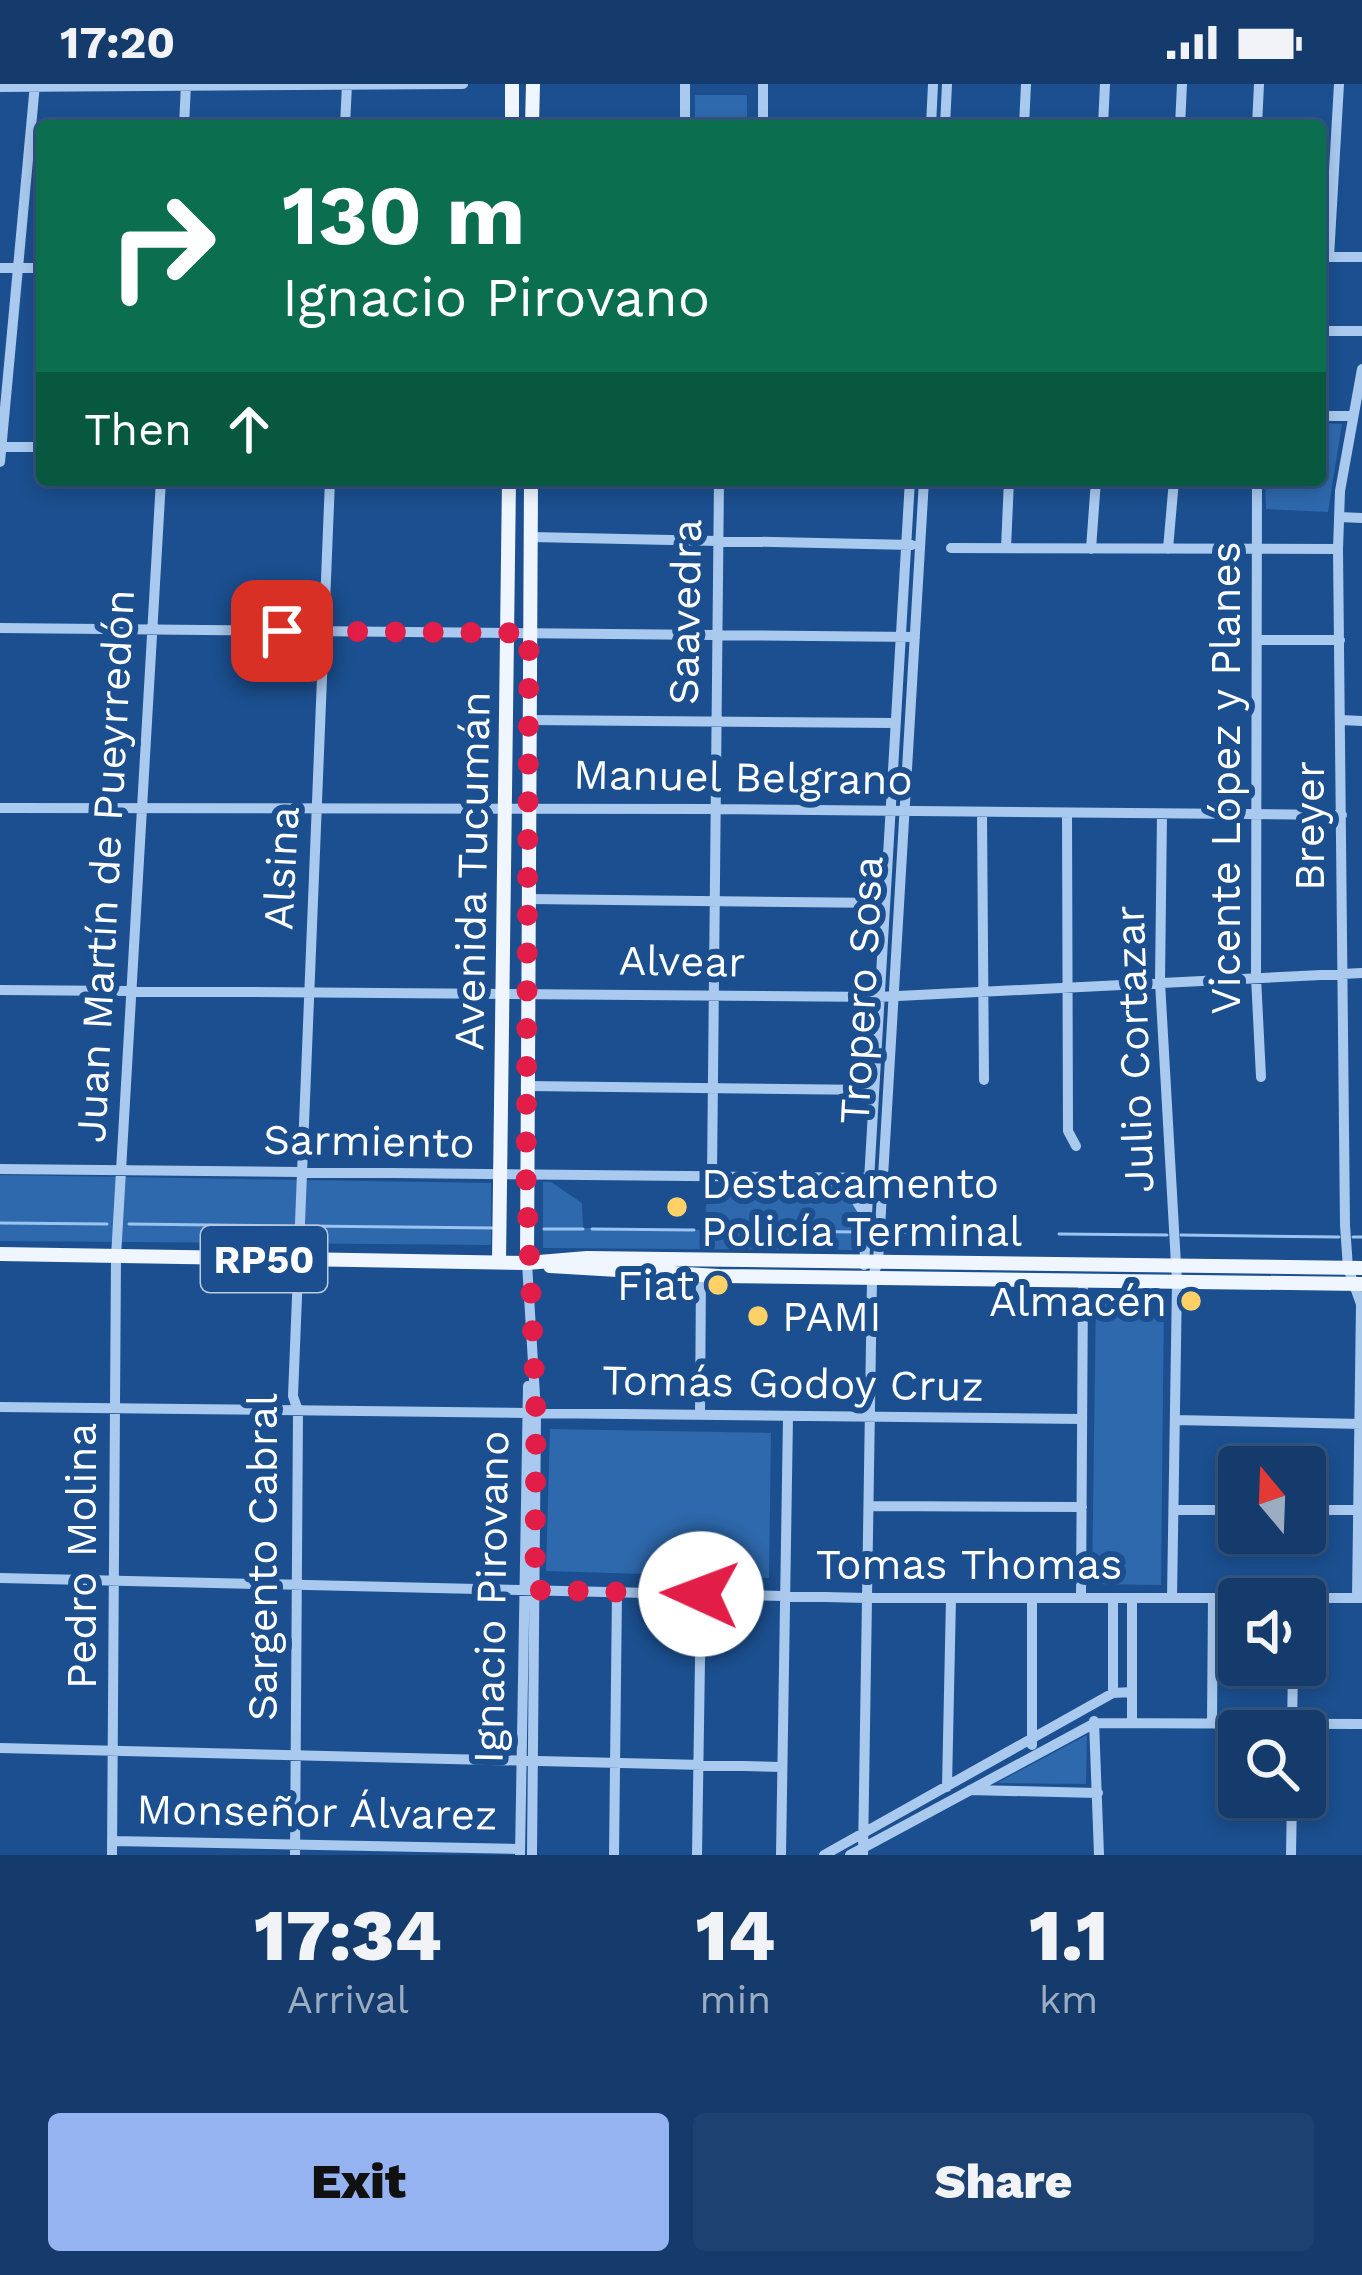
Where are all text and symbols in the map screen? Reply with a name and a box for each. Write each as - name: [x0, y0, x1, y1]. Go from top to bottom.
- text: 17:20: [60, 16, 175, 69]
- text: 130 m: [282, 166, 525, 264]
- icon: right: [84, 168, 240, 324]
- text: Ignacio Pirovano: [282, 266, 710, 329]
- icon: ahead: [216, 396, 282, 462]
- text: Then: [84, 403, 192, 456]
- street label: Saavedra: [659, 519, 711, 705]
- street label: Vicente López y Planes: [1201, 541, 1250, 1015]
- pin: [231, 580, 333, 682]
- street label: Juan Martín de Pueyrredón: [66, 588, 144, 1144]
- icon: arrive: [249, 598, 315, 664]
- street label: Avenida Tucumán: [444, 691, 500, 1051]
- street label: Manuel Belgrano: [573, 750, 913, 804]
- street label: Breyer: [1285, 761, 1334, 891]
- street label: Alsina: [253, 805, 309, 931]
- street label: Tropero Sosa: [830, 855, 892, 1125]
- street label: Julio Cortazar: [1104, 905, 1164, 1193]
- street label: Alvear: [618, 935, 746, 987]
- street label: Sarmiento: [263, 1115, 475, 1167]
- place label: Destacamento Policía Terminal: [701, 1159, 1022, 1256]
- marker: Destacamento Policía Terminal: [664, 1194, 690, 1220]
- road number: RP50: [201, 1226, 327, 1292]
- place label: Fiat: [617, 1261, 694, 1310]
- marker: Fiat: [705, 1272, 731, 1298]
- place label: Almacén: [989, 1277, 1167, 1326]
- marker: Almacén: [1178, 1288, 1204, 1314]
- place label: PAMI: [782, 1292, 882, 1341]
- marker: PAMI: [745, 1303, 771, 1329]
- street label: Tomás Godoy Cruz: [602, 1355, 984, 1411]
- street label: Sargento Cabral: [238, 1393, 287, 1721]
- street label: Pedro Molina: [57, 1423, 106, 1689]
- street label: Ignacio Pirovano: [464, 1430, 518, 1764]
- north arrow: [1218, 1446, 1326, 1554]
- map controls: [1218, 1446, 1326, 1818]
- position arrow: [638, 1531, 764, 1657]
- street label: Tomas Thomas: [816, 1540, 1122, 1589]
- button: sound: [1218, 1578, 1326, 1686]
- button: search: [1218, 1710, 1326, 1818]
- street label: Monseñor Álvarez: [136, 1784, 498, 1840]
- text: 17:34: [254, 1893, 442, 1977]
- text: 14: [696, 1893, 775, 1977]
- text: 1.1: [1029, 1893, 1108, 1977]
- text: Arrival: [287, 1977, 409, 2022]
- text: min: [700, 1977, 771, 2022]
- text: km: [1039, 1977, 1098, 2022]
- button: Exit: [48, 2113, 669, 2251]
- button: Share: [693, 2113, 1314, 2251]

